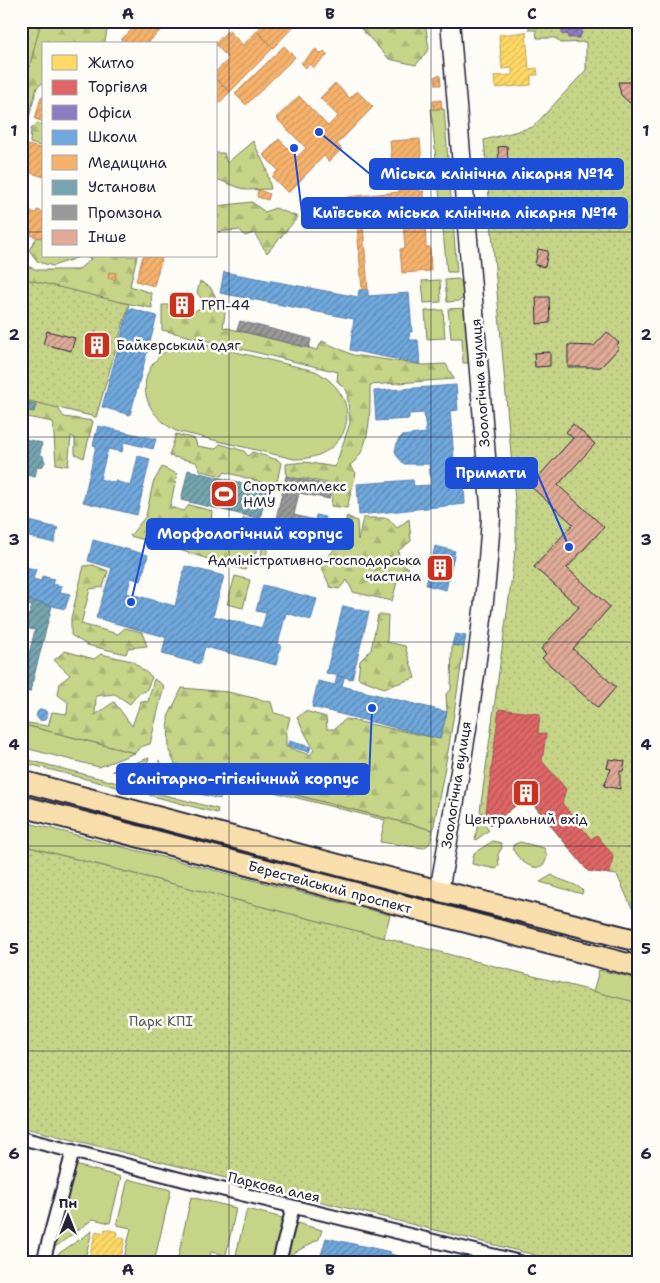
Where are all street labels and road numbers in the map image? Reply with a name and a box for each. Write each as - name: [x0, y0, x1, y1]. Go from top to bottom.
- street label: Зоологічна вулиця: [467, 318, 493, 448]
- street label: Зоологічна вулиця: [437, 720, 475, 850]
- street label: Берестейський проспект: [246, 857, 415, 918]
- street label: Паркова алея: [226, 1168, 322, 1206]

